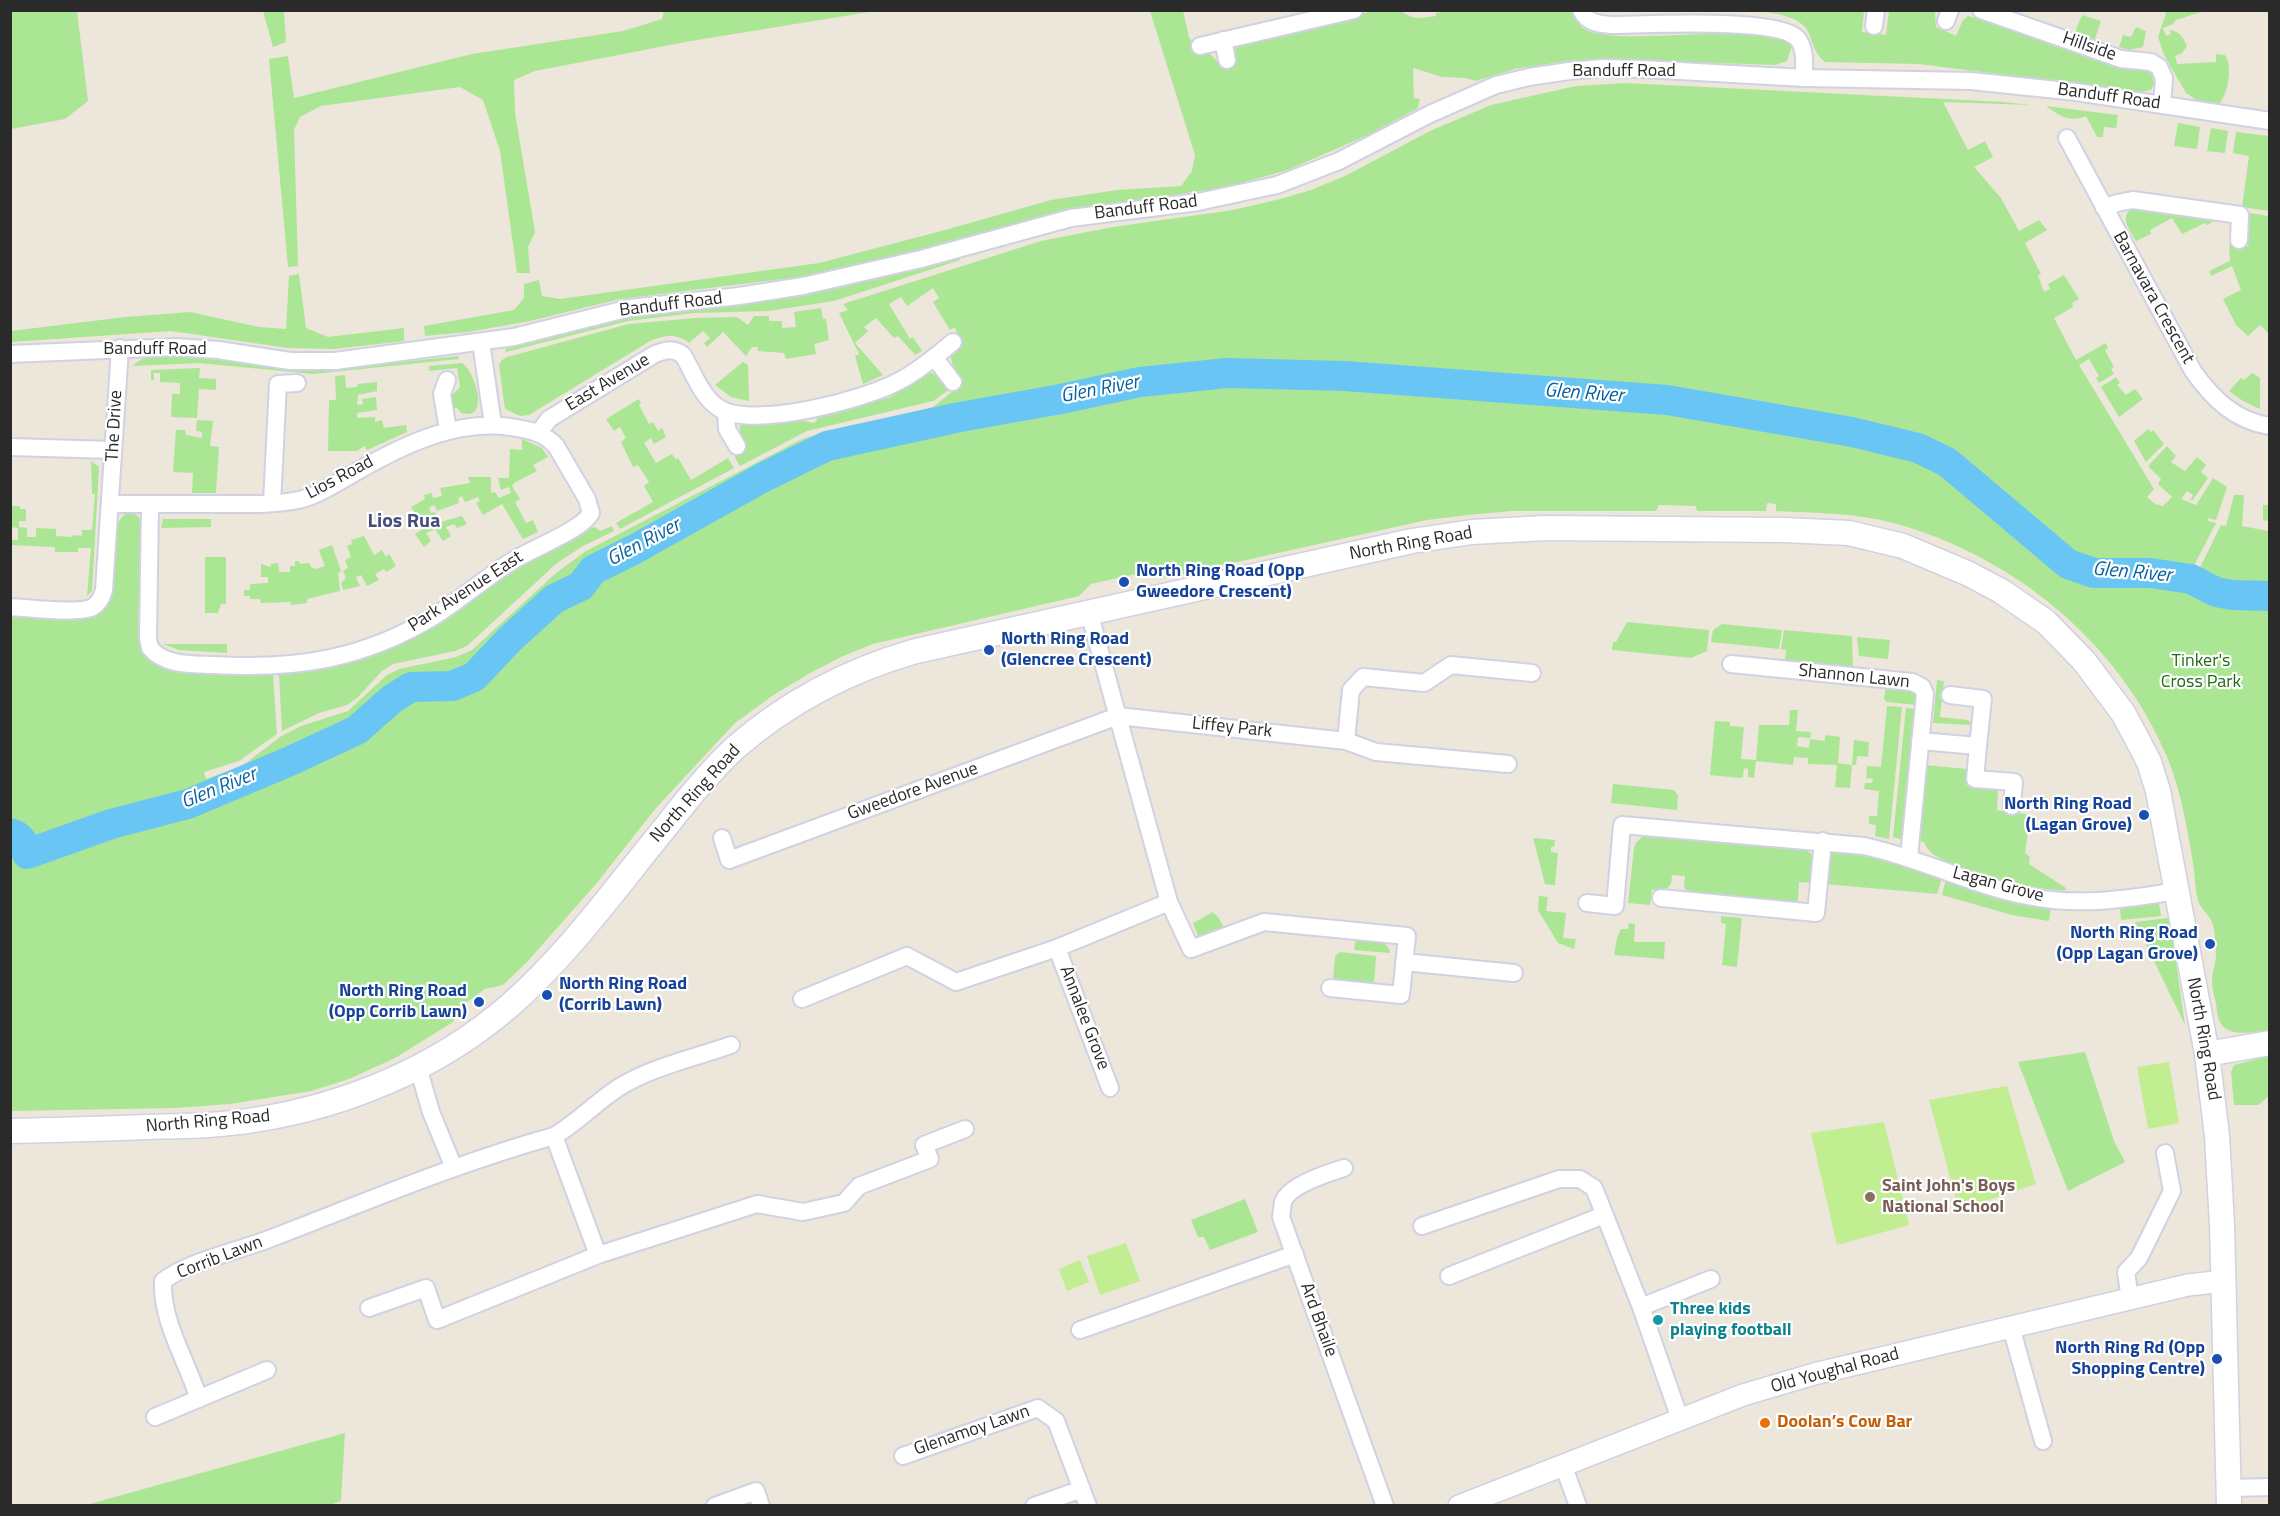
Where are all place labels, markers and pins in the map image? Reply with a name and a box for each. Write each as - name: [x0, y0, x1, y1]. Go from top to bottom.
- place label: North Ring Road (Opp Gweedore Crescent): [1136, 561, 1305, 604]
- marker: North Ring Road (Opp Gweedore Crescent): [1117, 575, 1131, 589]
- place label: North Ring Road (Glencree Crescent): [1001, 629, 1152, 672]
- marker: North Ring Road (Glencree Crescent): [982, 643, 996, 657]
- place label: North Ring Road (Lagan Grove): [2004, 794, 2132, 836]
- marker: North Ring Road (Lagan Grove): [2137, 808, 2151, 822]
- place label: North Ring Road (Opp Lagan Grove): [2057, 923, 2198, 966]
- marker: North Ring Road (Opp Lagan Grove): [2203, 937, 2217, 951]
- place label: North Ring Road (Corrib Lawn): [559, 974, 687, 1016]
- place label: North Ring Road (Opp Corrib Lawn): [329, 981, 467, 1024]
- marker: North Ring Road (Corrib Lawn): [540, 988, 554, 1002]
- marker: North Ring Road (Opp Corrib Lawn): [472, 995, 486, 1009]
- place label: Saint John's Boys National School: [1882, 1176, 2015, 1218]
- marker: Saint John's Boys National School: [1863, 1190, 1877, 1204]
- place label: Three kids playing football: [1670, 1299, 1792, 1342]
- marker: Three kids playing football: [1651, 1313, 1665, 1327]
- place label: North Ring Rd (Opp Shopping Centre): [2055, 1338, 2205, 1380]
- marker: North Ring Rd (Opp Shopping Centre): [2210, 1352, 2224, 1366]
- place label: Doolan’s Cow Bar: [1777, 1412, 1912, 1434]
- marker: Doolan’s Cow Bar: [1758, 1416, 1772, 1430]

